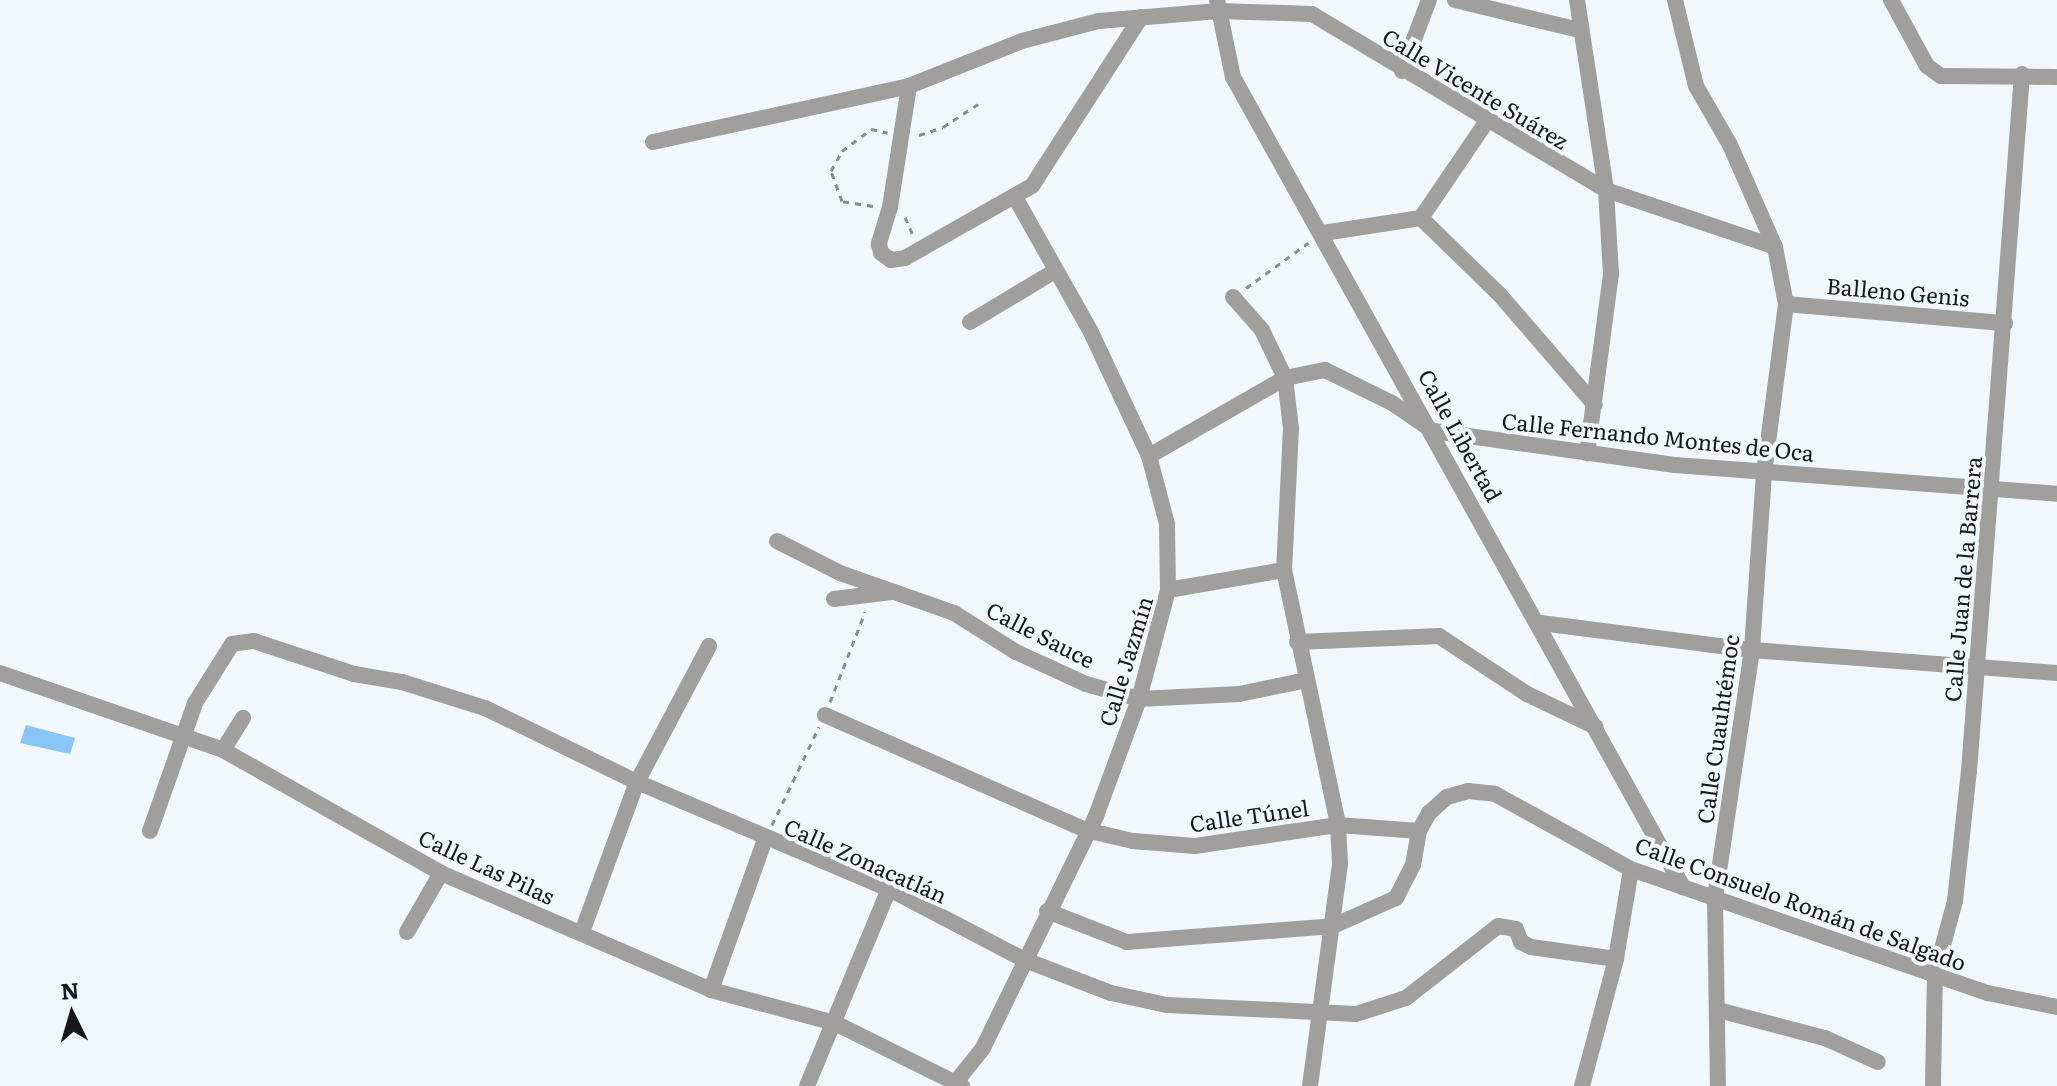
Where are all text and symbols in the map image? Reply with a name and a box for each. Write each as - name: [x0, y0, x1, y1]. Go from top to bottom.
- street label: Calle Vicente Suárez: [1378, 22, 1574, 154]
- street label: Balleno Genis: [1825, 272, 1971, 310]
- street label: Calle Libertad: [1414, 364, 1508, 506]
- street label: Calle Fernando Montes de Oca: [1501, 406, 1815, 466]
- street label: Calle Juan de la Barrera: [1938, 455, 1986, 703]
- street label: Calle Jazmín: [1093, 593, 1157, 729]
- street label: Calle Sauce: [983, 595, 1099, 673]
- street label: Calle Cuauhtémoc: [1691, 633, 1743, 825]
- street label: Calle Túnel: [1188, 794, 1310, 836]
- street label: Calle Zonacatlán: [781, 812, 951, 908]
- street label: Calle Las Pilas: [415, 823, 559, 909]
- street label: Calle Consuelo Román de Salgado: [1632, 831, 1970, 975]
- text: N: [59, 972, 81, 1007]
- north arrow: [32, 974, 112, 1054]

